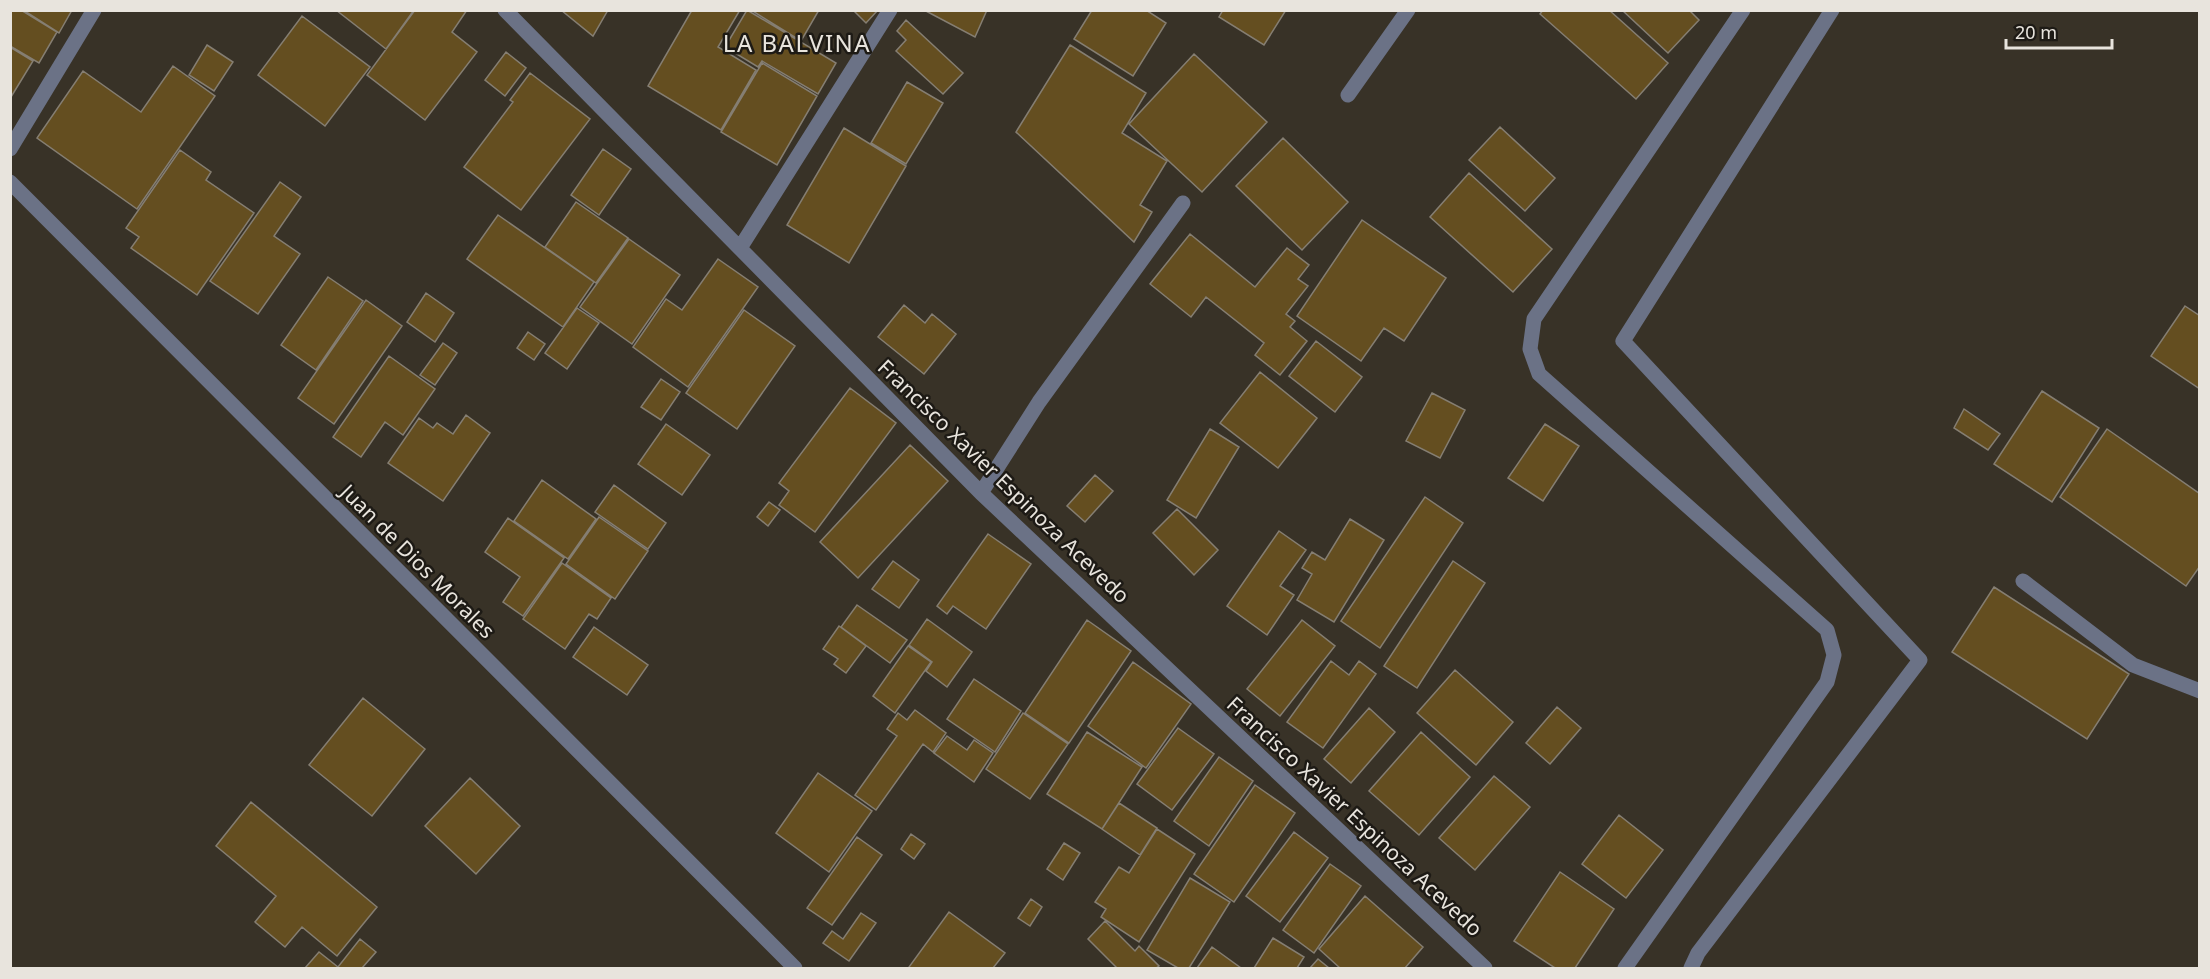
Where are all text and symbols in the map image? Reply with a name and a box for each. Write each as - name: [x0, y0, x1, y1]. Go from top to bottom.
- scale bar: [2006, 12, 2112, 50]
- text: 20 m: [2015, 20, 2057, 44]
- district label: LA BALVINA: [723, 26, 871, 59]
- street label: Francisco Xavier Espinoza Acevedo: [872, 353, 1136, 609]
- street label: Juan de Dios Morales: [333, 476, 501, 644]
- street label: Francisco Xavier Espinoza Acevedo: [1221, 690, 1489, 942]

